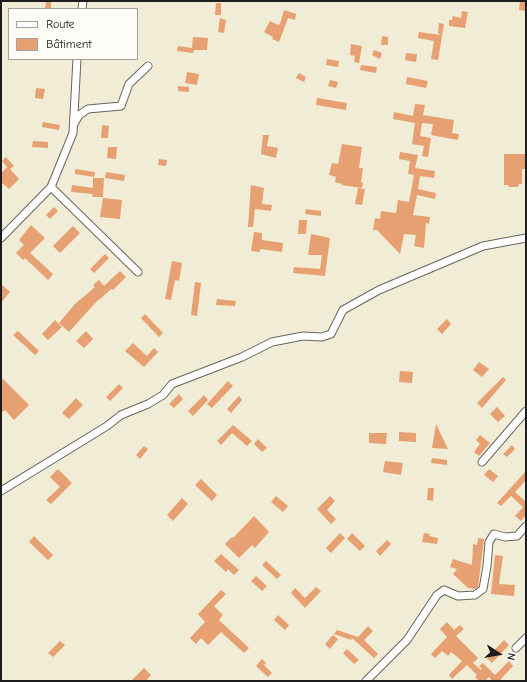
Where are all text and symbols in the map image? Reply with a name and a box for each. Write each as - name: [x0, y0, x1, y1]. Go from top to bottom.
- legend: [8, 8, 138, 60]
- text: Route: [46, 17, 75, 31]
- text: Bâtiment: [46, 37, 92, 51]
- north arrow: [479, 634, 519, 674]
- text: N: [504, 652, 518, 661]

